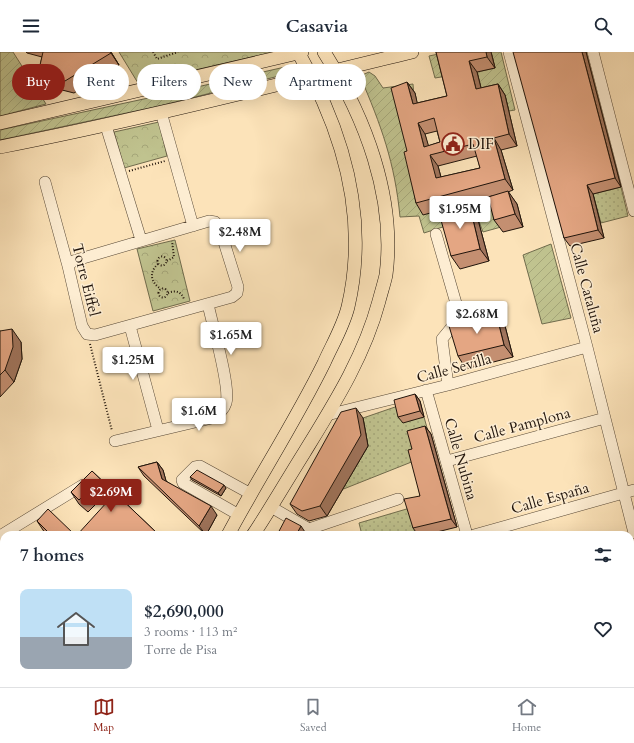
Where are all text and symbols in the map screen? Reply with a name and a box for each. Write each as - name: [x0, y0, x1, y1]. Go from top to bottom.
- text: Casavia: [286, 14, 348, 39]
- icon: menu: [20, 15, 42, 37]
- icon: search: [592, 15, 614, 37]
- chip: Buy: [12, 64, 65, 100]
- chip: Rent: [73, 64, 129, 100]
- chip: Filters: [137, 64, 201, 100]
- chip: New: [209, 64, 267, 100]
- chip: Apartment: [275, 64, 366, 100]
- public building icon: DIF: [440, 131, 466, 157]
- place label: DIF: [468, 134, 494, 154]
- pin: $1.95M: [427, 196, 493, 230]
- text: $1.95M: [438, 200, 482, 218]
- pin: $2.48M: [207, 219, 273, 253]
- text: $2.48M: [218, 223, 262, 241]
- street label: Calle Cataluña: [565, 241, 609, 336]
- street label: Torre Eiffel: [67, 242, 105, 318]
- pin: $2.68M: [444, 301, 510, 335]
- text: $2.68M: [455, 305, 499, 323]
- pin: $1.65M: [198, 322, 264, 356]
- text: $1.65M: [209, 326, 253, 344]
- pin: $1.25M: [100, 347, 166, 381]
- street label: Calle Sevilla: [414, 348, 494, 388]
- text: $1.25M: [111, 351, 155, 369]
- pin: $1.6M: [171, 398, 227, 432]
- text: $1.6M: [181, 402, 217, 420]
- street label: Calle Pamplona: [471, 402, 573, 448]
- street label: Calle Nubina: [440, 416, 482, 503]
- street label: Calle España: [509, 477, 592, 519]
- pin: $2.69M: [78, 479, 144, 513]
- text: $2.69M: [89, 483, 133, 501]
- text: 7 homes: [20, 544, 84, 567]
- icon: filters: [592, 544, 614, 566]
- text: $2,690,000: [144, 600, 224, 623]
- icon: home: [52, 605, 100, 653]
- icon: heart: [592, 618, 614, 640]
- text: 3 rooms · 113 m²: [144, 623, 237, 641]
- text: Torre de Pisa: [144, 641, 217, 659]
- tab: Map: [93, 696, 115, 735]
- tab: Saved: [300, 696, 327, 735]
- tab: Home: [512, 696, 541, 735]

